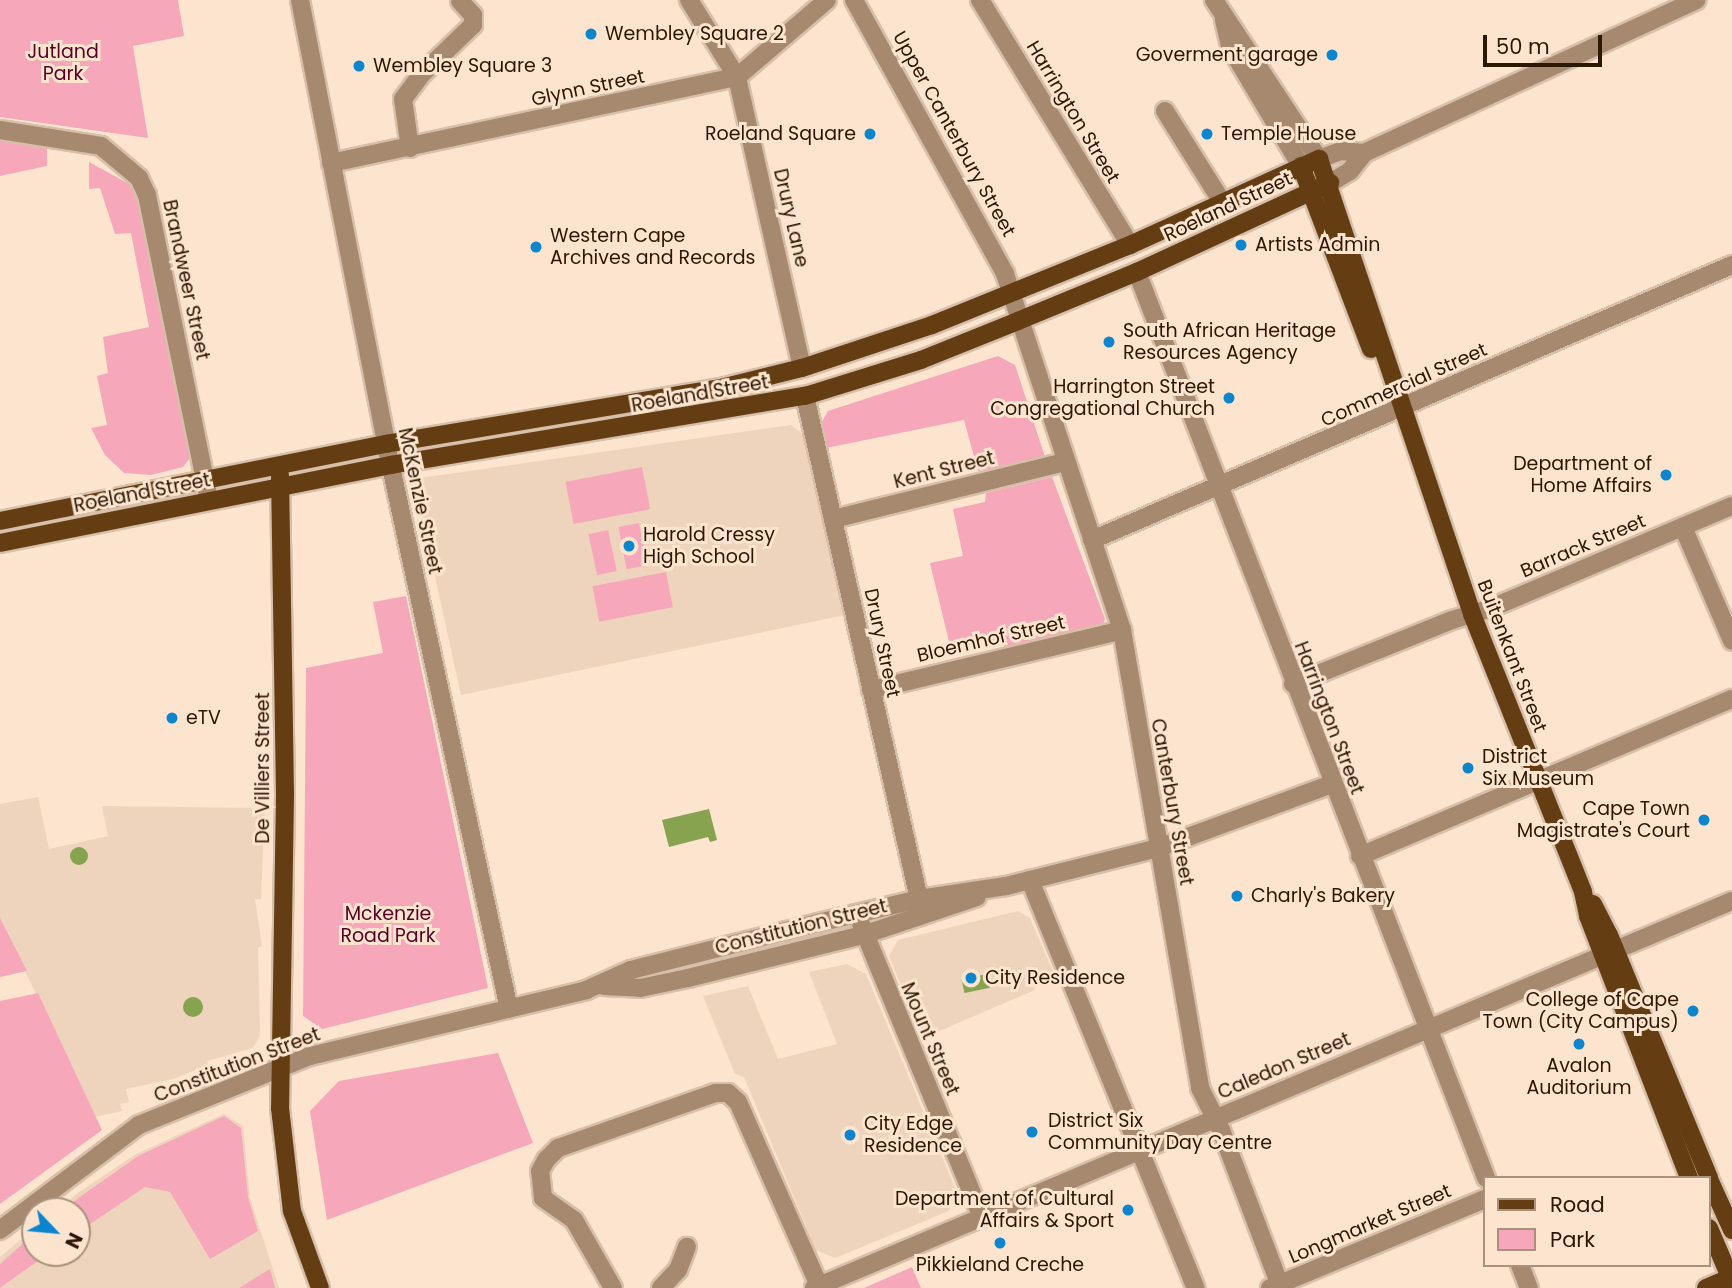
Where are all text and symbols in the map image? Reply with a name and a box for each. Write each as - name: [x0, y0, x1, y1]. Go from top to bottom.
- scale bar: [1487, 21, 1606, 65]
- place label: Wembley Square 2: [605, 23, 784, 45]
- marker: Wembley Square 2: [583, 26, 599, 42]
- street label: Upper Canterbury Street: [888, 27, 1020, 241]
- text: 50 m: [1496, 32, 1550, 61]
- street label: Harrington Street: [1022, 37, 1124, 187]
- park label: Jutland Park: [27, 41, 99, 85]
- place label: Goverment garage: [1136, 44, 1318, 66]
- marker: Goverment garage: [1324, 47, 1340, 63]
- place label: Wembley Square 3: [373, 55, 552, 77]
- marker: Wembley Square 3: [351, 58, 367, 74]
- street label: Glynn Street: [529, 65, 647, 111]
- place label: Roeland Square: [705, 123, 856, 145]
- place label: Temple House: [1221, 123, 1356, 145]
- marker: Roeland Square: [862, 126, 878, 142]
- marker: Temple House: [1199, 126, 1215, 142]
- street label: Drury Lane: [769, 166, 813, 270]
- street label: Roeland Street: [1160, 167, 1296, 247]
- street label: Brandweer Street: [158, 198, 214, 362]
- place label: Western Cape Archives and Records: [550, 225, 755, 269]
- place label: Artists Admin: [1255, 234, 1380, 256]
- marker: Artists Admin: [1233, 237, 1249, 253]
- marker: Western Cape Archives and Records: [528, 239, 544, 255]
- place label: South African Heritage Resources Agency: [1123, 320, 1336, 364]
- marker: South African Heritage Resources Agency: [1101, 334, 1117, 350]
- street label: Commercial Street: [1317, 338, 1491, 432]
- street label: Roeland Street: [630, 371, 770, 417]
- place label: Harrington Street Congregational Church: [990, 376, 1215, 420]
- marker: Harrington Street Congregational Church: [1221, 390, 1237, 406]
- street label: McKenzie Street: [393, 426, 447, 576]
- street label: Kent Street: [891, 446, 997, 494]
- place label: Department of Home Affairs: [1513, 453, 1652, 497]
- marker: Department of Home Affairs: [1658, 467, 1674, 483]
- street label: Roeland Street: [72, 469, 212, 517]
- street label: Barrack Street: [1517, 509, 1649, 583]
- place label: Harold Cressy High School: [643, 524, 775, 568]
- marker: Harold Cressy High School: [621, 538, 637, 554]
- street label: Buitenkant Street: [1472, 576, 1552, 736]
- street label: Drury Street: [859, 586, 905, 700]
- street label: Bloemhof Street: [915, 611, 1067, 667]
- street label: Harrington Street: [1289, 638, 1369, 798]
- street label: De Villiers Street: [252, 692, 274, 844]
- place label: eTV: [186, 707, 221, 729]
- marker: eTV: [164, 710, 180, 726]
- street label: Canterbury Street: [1146, 717, 1198, 887]
- place label: District Six Museum: [1482, 746, 1594, 790]
- marker: District Six Museum: [1460, 760, 1476, 776]
- place label: Cape Town Magistrate's Court: [1517, 798, 1690, 842]
- marker: Cape Town Magistrate's Court: [1696, 812, 1712, 828]
- place label: Charly's Bakery: [1251, 885, 1395, 907]
- marker: Charly's Bakery: [1229, 888, 1245, 904]
- street label: Constitution Street: [713, 895, 889, 959]
- park label: Mckenzie Road Park: [340, 903, 436, 947]
- place label: City Residence: [985, 967, 1125, 989]
- marker: City Residence: [963, 970, 979, 986]
- street label: Mount Street: [896, 979, 964, 1099]
- place label: College of Cape Town (City Campus): [1482, 989, 1679, 1033]
- marker: College of Cape Town (City Campus): [1685, 1003, 1701, 1019]
- street label: Constitution Street: [151, 1023, 323, 1107]
- street label: Caledon Street: [1214, 1028, 1354, 1104]
- marker: Avalon Auditorium: [1571, 1036, 1587, 1052]
- place label: Avalon Auditorium: [1526, 1055, 1632, 1099]
- place label: District Six Community Day Centre: [1048, 1110, 1272, 1154]
- place label: City Edge Residence: [864, 1113, 962, 1157]
- marker: District Six Community Day Centre: [1022, 1122, 1042, 1142]
- marker: City Edge Residence: [842, 1127, 858, 1143]
- legend: [1484, 1176, 1711, 1267]
- street label: Longmarket Street: [1285, 1180, 1455, 1268]
- place label: Department of Cultural Affairs & Sport: [895, 1188, 1114, 1232]
- text: Road: [1550, 1190, 1605, 1219]
- north arrow: [21, 1197, 91, 1267]
- marker: Department of Cultural Affairs & Sport: [1120, 1202, 1136, 1218]
- text: Park: [1550, 1225, 1595, 1254]
- text: N: [58, 1228, 89, 1253]
- marker: Pikkieland Creche: [992, 1235, 1008, 1251]
- place label: Pikkieland Creche: [916, 1254, 1084, 1276]

